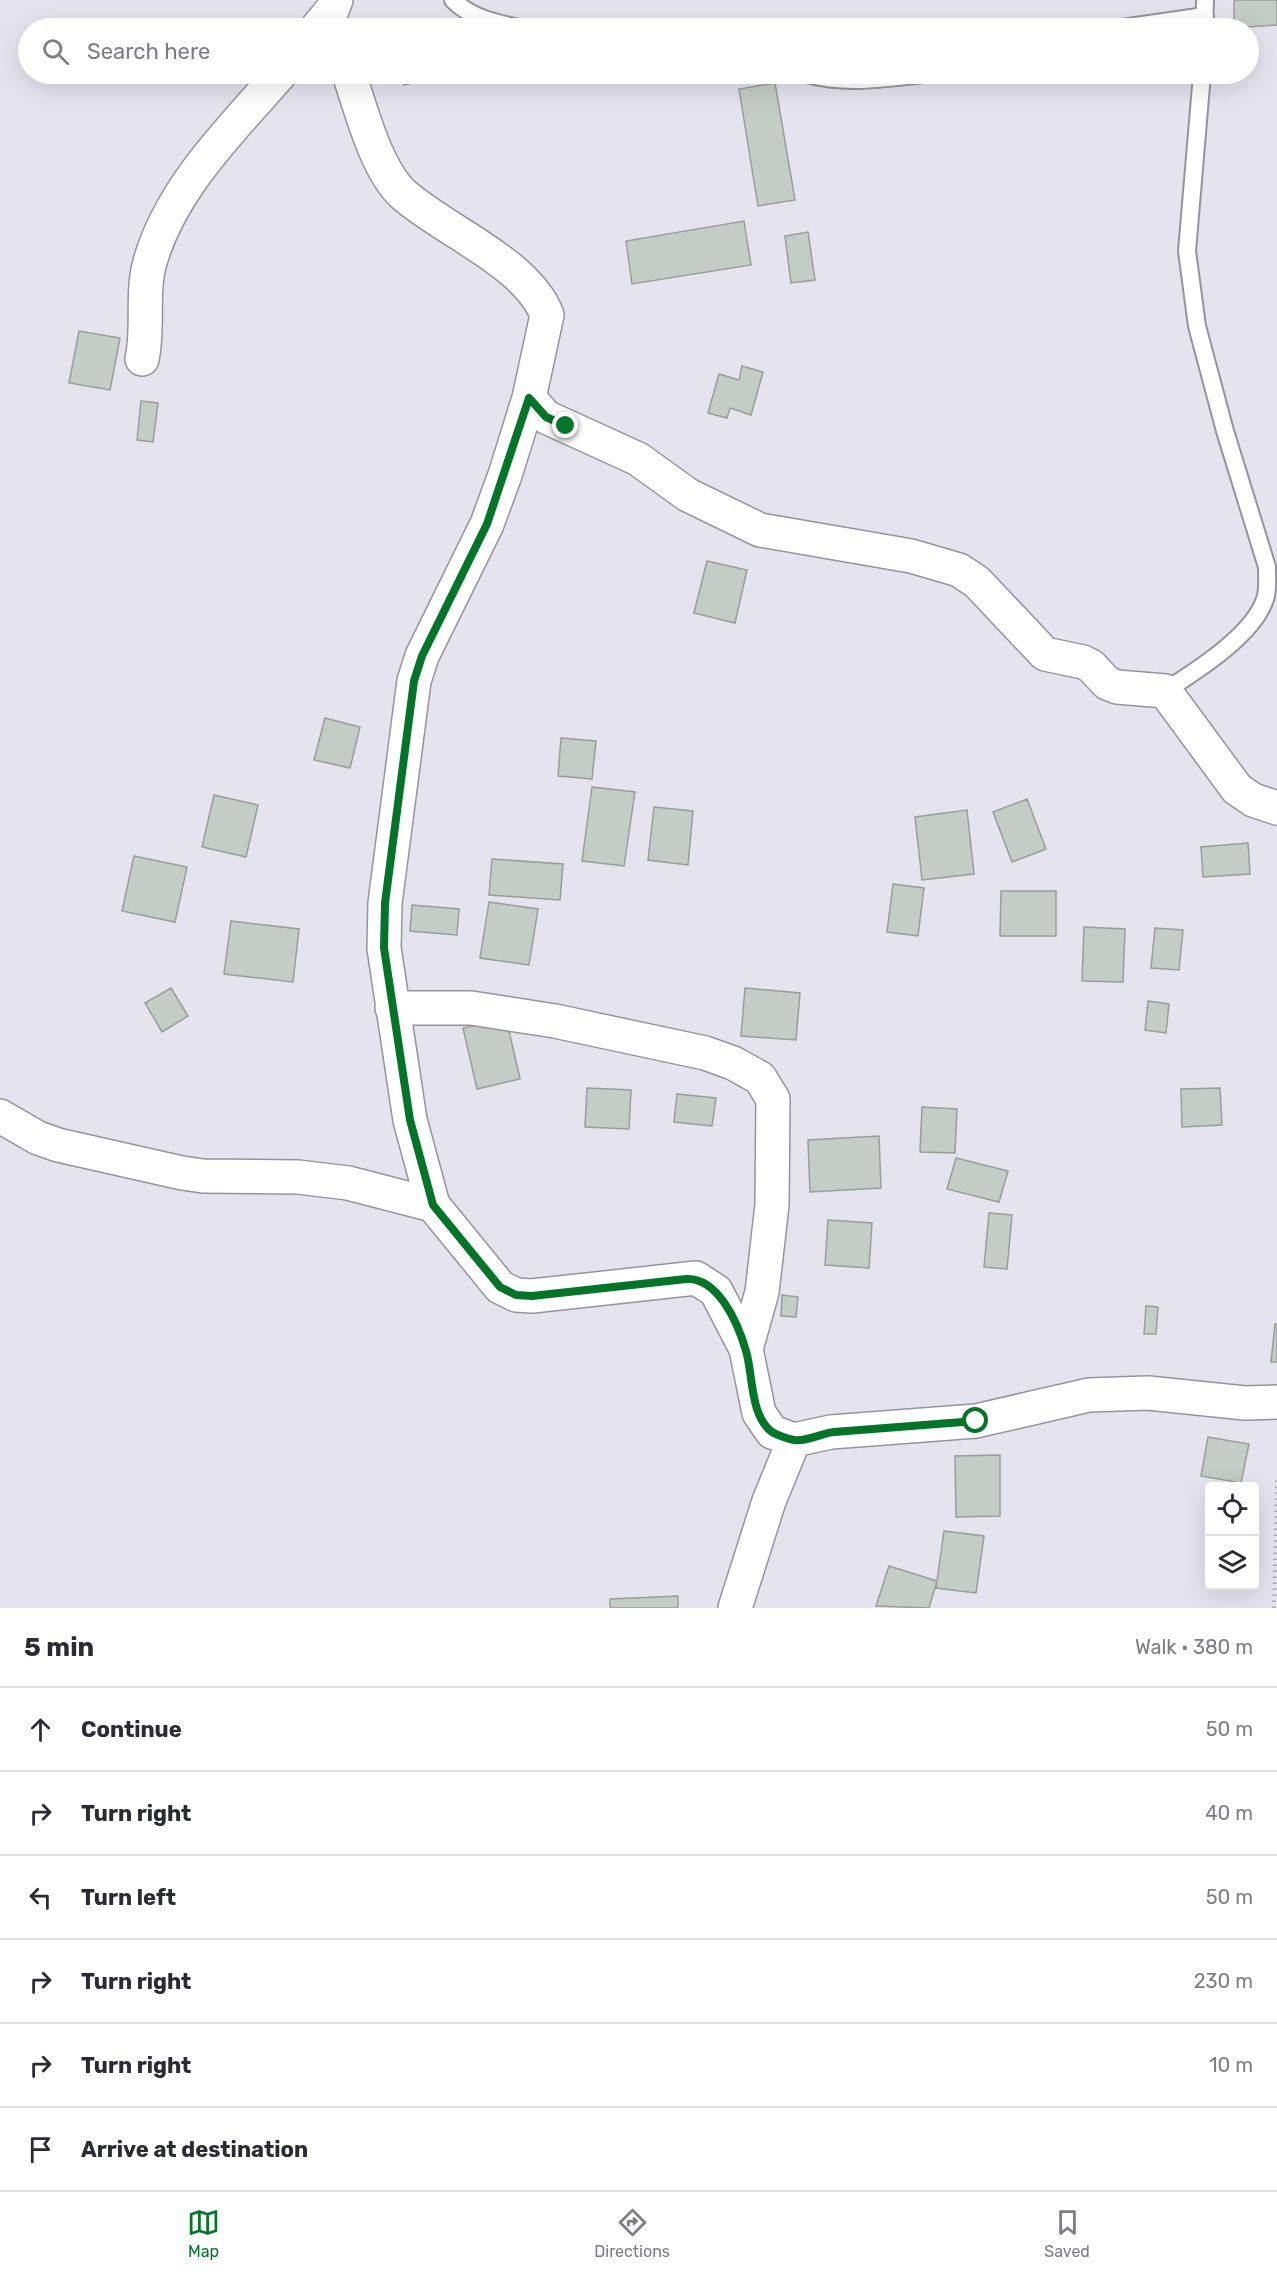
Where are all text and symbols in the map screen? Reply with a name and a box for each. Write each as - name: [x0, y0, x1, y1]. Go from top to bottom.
- search box: [18, 18, 1259, 84]
- icon: search: [39, 35, 72, 68]
- text: Search here: [87, 38, 210, 65]
- route end: [552, 412, 578, 438]
- route start: [962, 1407, 988, 1433]
- map controls: [1205, 1482, 1259, 1590]
- button: locate: [1205, 1482, 1259, 1536]
- button: layers: [1205, 1536, 1259, 1590]
- text: 5 min: [24, 1632, 94, 1663]
- text: Walk · 380 m: [1135, 1635, 1253, 1659]
- icon: ahead: [24, 1713, 57, 1746]
- text: Continue: [81, 1716, 182, 1743]
- text: 50 m: [1206, 1717, 1253, 1741]
- icon: right: [24, 1797, 57, 1830]
- text: Turn right: [81, 1800, 191, 1827]
- text: 40 m: [1205, 1801, 1253, 1825]
- icon: left: [24, 1881, 57, 1914]
- text: Turn left: [81, 1884, 176, 1911]
- text: 50 m: [1206, 1885, 1253, 1909]
- icon: right: [24, 1965, 57, 1998]
- text: Turn right: [81, 1968, 191, 1995]
- text: 230 m: [1194, 1969, 1253, 1993]
- icon: right: [24, 2049, 57, 2082]
- text: Turn right: [81, 2052, 191, 2079]
- text: 10 m: [1209, 2053, 1253, 2077]
- icon: arrive: [24, 2133, 57, 2166]
- text: Arrive at destination: [81, 2136, 308, 2163]
- tab: Map: [187, 2206, 220, 2261]
- tab: Directions: [594, 2206, 670, 2261]
- tab: Saved: [1044, 2206, 1090, 2261]

